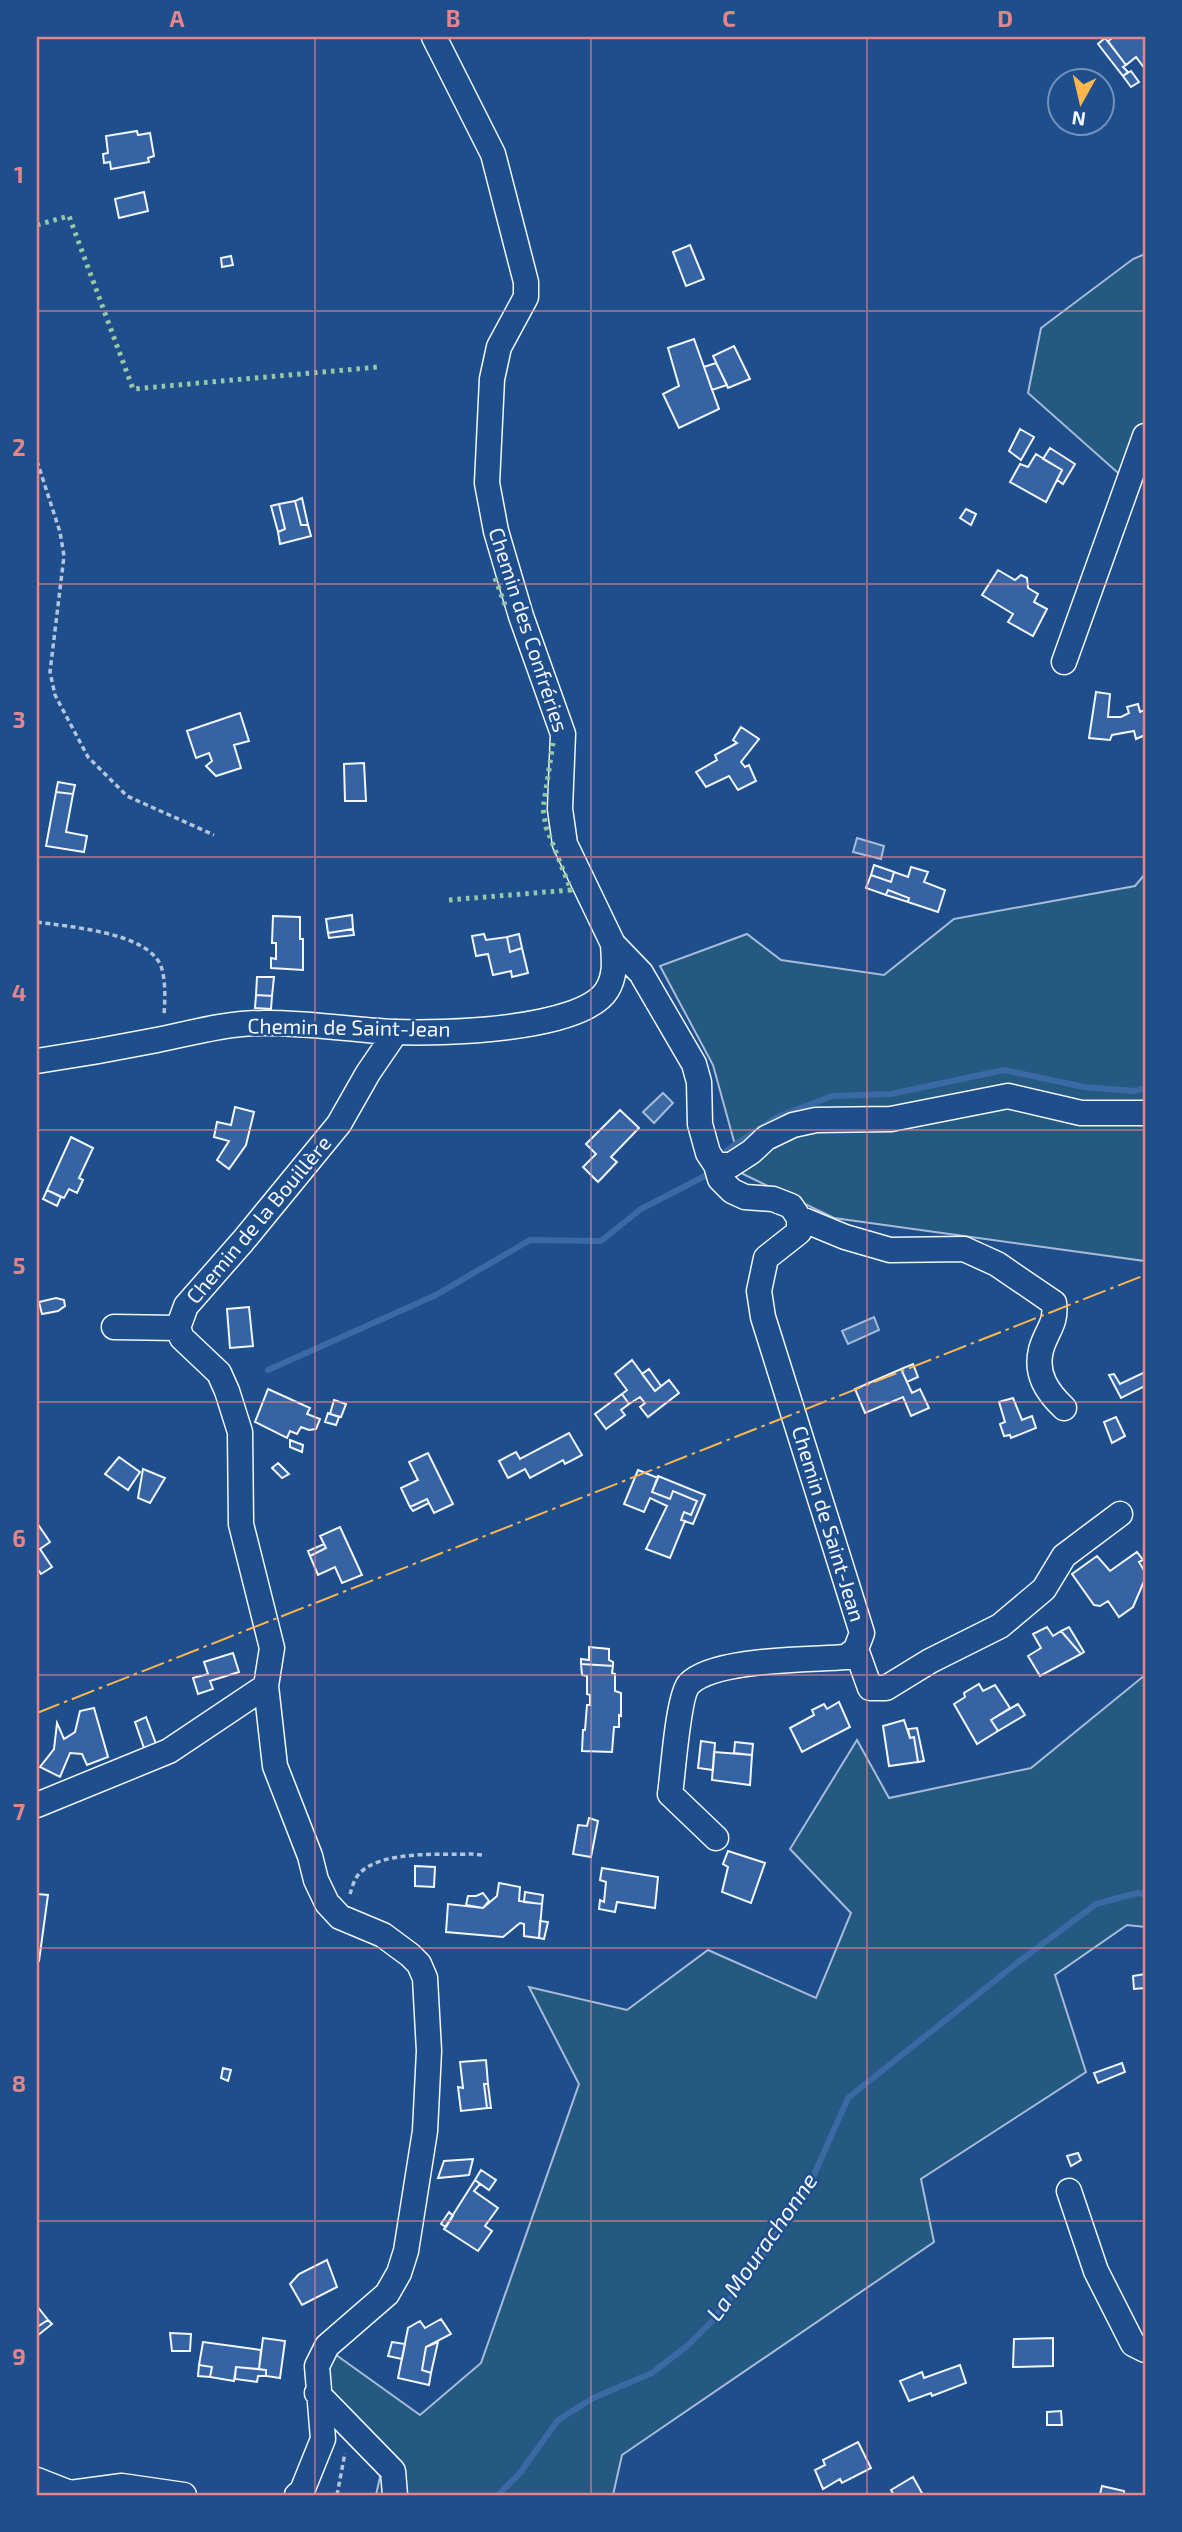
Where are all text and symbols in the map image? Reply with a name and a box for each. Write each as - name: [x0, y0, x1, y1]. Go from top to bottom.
- text: A: [169, 4, 185, 32]
- text: B: [446, 4, 460, 32]
- text: C: [722, 4, 736, 32]
- text: D: [997, 4, 1013, 32]
- north arrow: [1046, 66, 1116, 136]
- text: N: [1070, 107, 1087, 132]
- text: 1: [14, 160, 24, 188]
- text: 2: [12, 433, 26, 461]
- street label: Chemin des Confréries: [485, 524, 574, 735]
- text: 3: [12, 705, 26, 733]
- text: 4: [12, 978, 26, 1006]
- street label: Chemin de Saint-Jean: [247, 1012, 451, 1041]
- street label: Chemin de la Bouillère: [180, 1130, 335, 1308]
- text: 5: [13, 1251, 25, 1279]
- street label: Chemin de Saint-Jean: [788, 1423, 871, 1624]
- text: 6: [12, 1524, 26, 1552]
- text: 7: [13, 1797, 25, 1825]
- text: 8: [12, 2069, 26, 2097]
- water label: La Mourachonne: [700, 2167, 823, 2326]
- text: 9: [12, 2342, 26, 2370]

